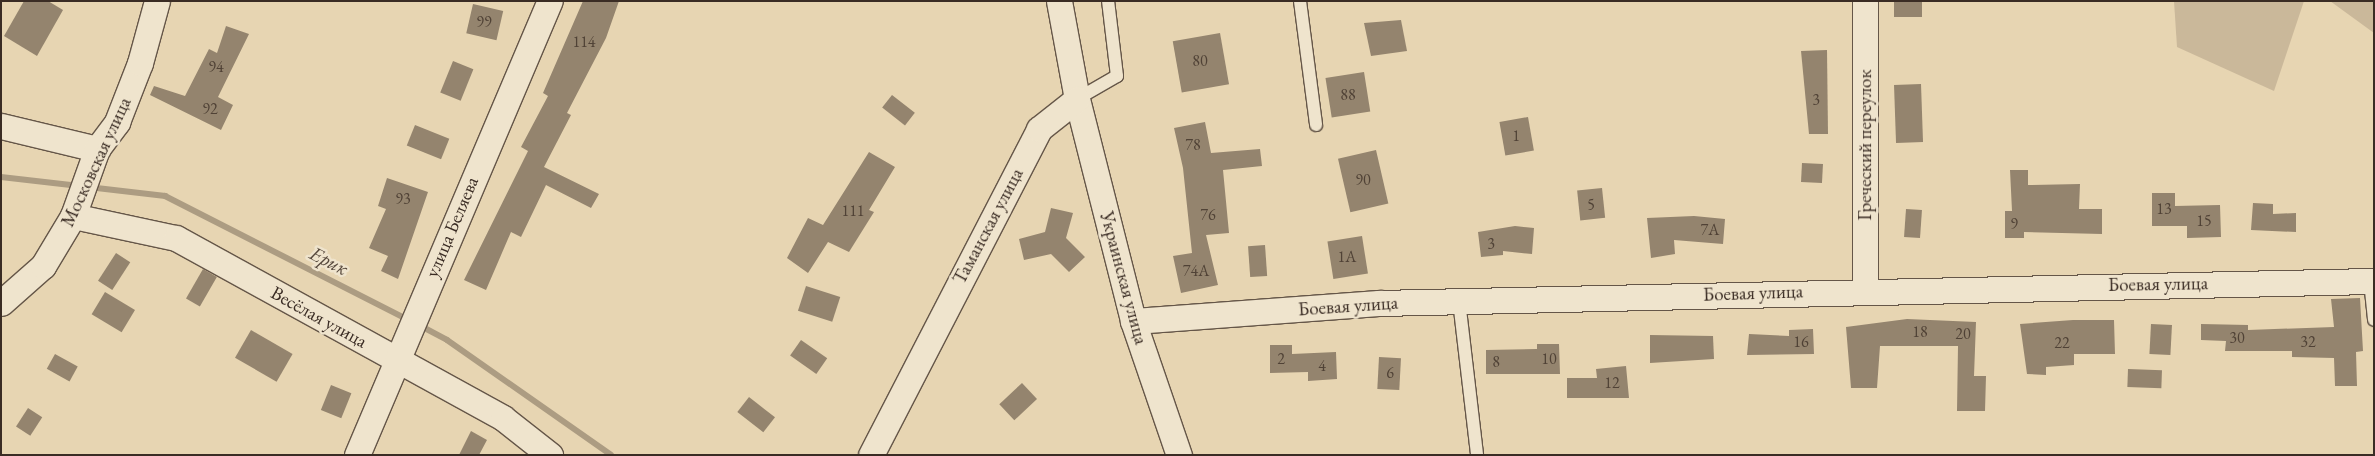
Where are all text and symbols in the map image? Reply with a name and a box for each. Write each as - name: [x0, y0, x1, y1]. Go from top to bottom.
- house number: 99: [476, 12, 492, 32]
- house number: 114: [572, 32, 596, 52]
- house number: 80: [1192, 51, 1208, 71]
- house number: 94: [208, 57, 224, 77]
- street label: Греческий переулок: [1854, 69, 1876, 221]
- house number: 88: [1340, 85, 1356, 105]
- house number: 3: [1812, 90, 1820, 110]
- street label: Московская улица: [56, 94, 136, 230]
- house number: 92: [202, 99, 218, 119]
- house number: 1: [1512, 126, 1520, 146]
- house number: 78: [1185, 135, 1201, 155]
- street label: Таманская улица: [948, 164, 1028, 288]
- house number: 90: [1355, 170, 1371, 190]
- street label: улица Беляева: [421, 173, 483, 281]
- house number: 93: [395, 189, 411, 209]
- house number: 5: [1587, 195, 1595, 215]
- house number: 13: [2156, 199, 2172, 219]
- house number: 111: [841, 201, 865, 221]
- house number: 76: [1200, 205, 1216, 225]
- street label: Украинская улица: [1095, 209, 1153, 347]
- house number: 15: [2196, 211, 2212, 231]
- house number: 9: [2010, 214, 2018, 234]
- house number: 7А: [1701, 220, 1719, 240]
- house number: 3: [1487, 234, 1495, 254]
- water label: Ерик: [306, 241, 352, 281]
- house number: 1А: [1338, 247, 1356, 267]
- house number: 74А: [1183, 261, 1209, 281]
- street label: Боевая улица: [2108, 272, 2208, 296]
- street label: Боевая улица: [1703, 280, 1803, 306]
- street label: Весёлая улица: [267, 281, 371, 353]
- street label: Боевая улица: [1297, 291, 1399, 321]
- house number: 18: [1912, 322, 1928, 342]
- house number: 20: [1955, 324, 1971, 344]
- house number: 30: [2229, 328, 2245, 348]
- house number: 16: [1793, 332, 1809, 352]
- house number: 32: [2300, 332, 2316, 352]
- house number: 22: [2054, 333, 2070, 353]
- house number: 2: [1277, 349, 1285, 369]
- house number: 10: [1541, 349, 1557, 369]
- house number: 8: [1492, 352, 1500, 372]
- house number: 4: [1318, 356, 1326, 376]
- house number: 6: [1386, 363, 1394, 383]
- house number: 12: [1604, 373, 1620, 393]

